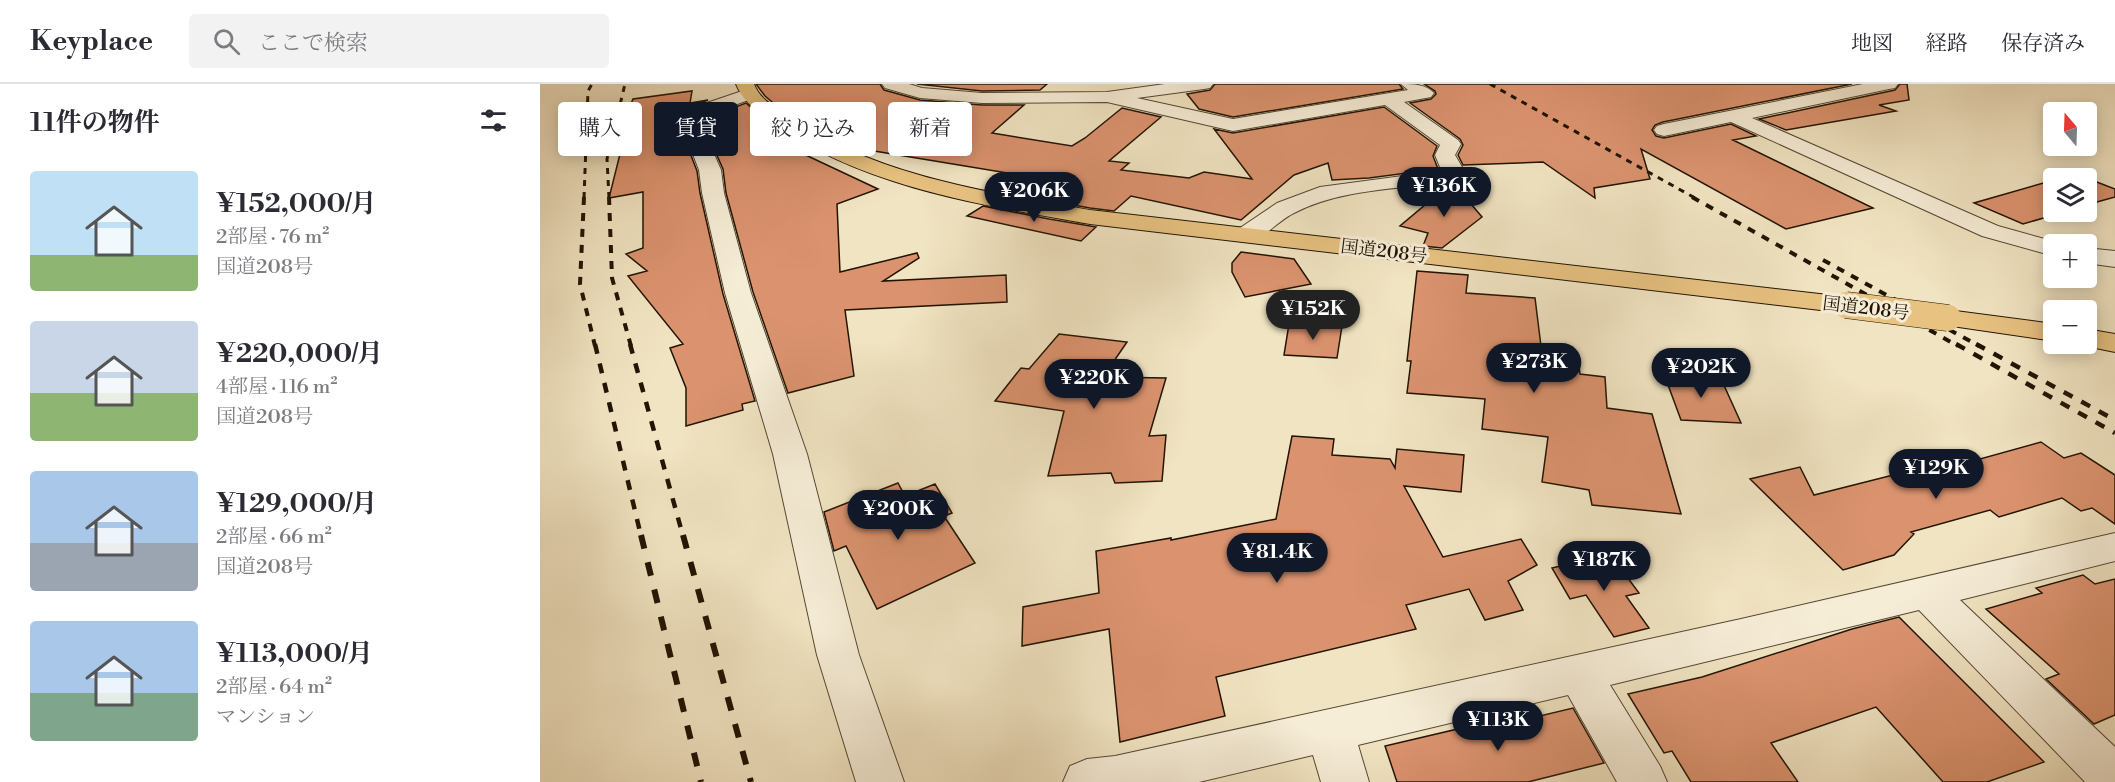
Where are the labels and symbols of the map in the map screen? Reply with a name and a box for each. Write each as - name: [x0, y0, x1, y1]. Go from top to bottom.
- north arrow: [2043, 102, 2097, 156]
- pin: ¥136K: [1402, 167, 1486, 218]
- pin: ¥206K: [992, 172, 1076, 223]
- street label: 国道208号: [1339, 235, 1429, 268]
- pin: ¥152K: [1271, 290, 1355, 341]
- street label: 国道208号: [1821, 292, 1911, 325]
- pin: ¥273K: [1492, 343, 1576, 394]
- pin: ¥202K: [1659, 348, 1743, 399]
- pin: ¥220K: [1052, 359, 1136, 410]
- pin: ¥129K: [1894, 449, 1978, 500]
- pin: ¥200K: [856, 490, 940, 541]
- pin: ¥81.4K: [1228, 533, 1326, 584]
- pin: ¥187K: [1562, 541, 1646, 592]
- pin: ¥113K: [1456, 701, 1540, 752]

